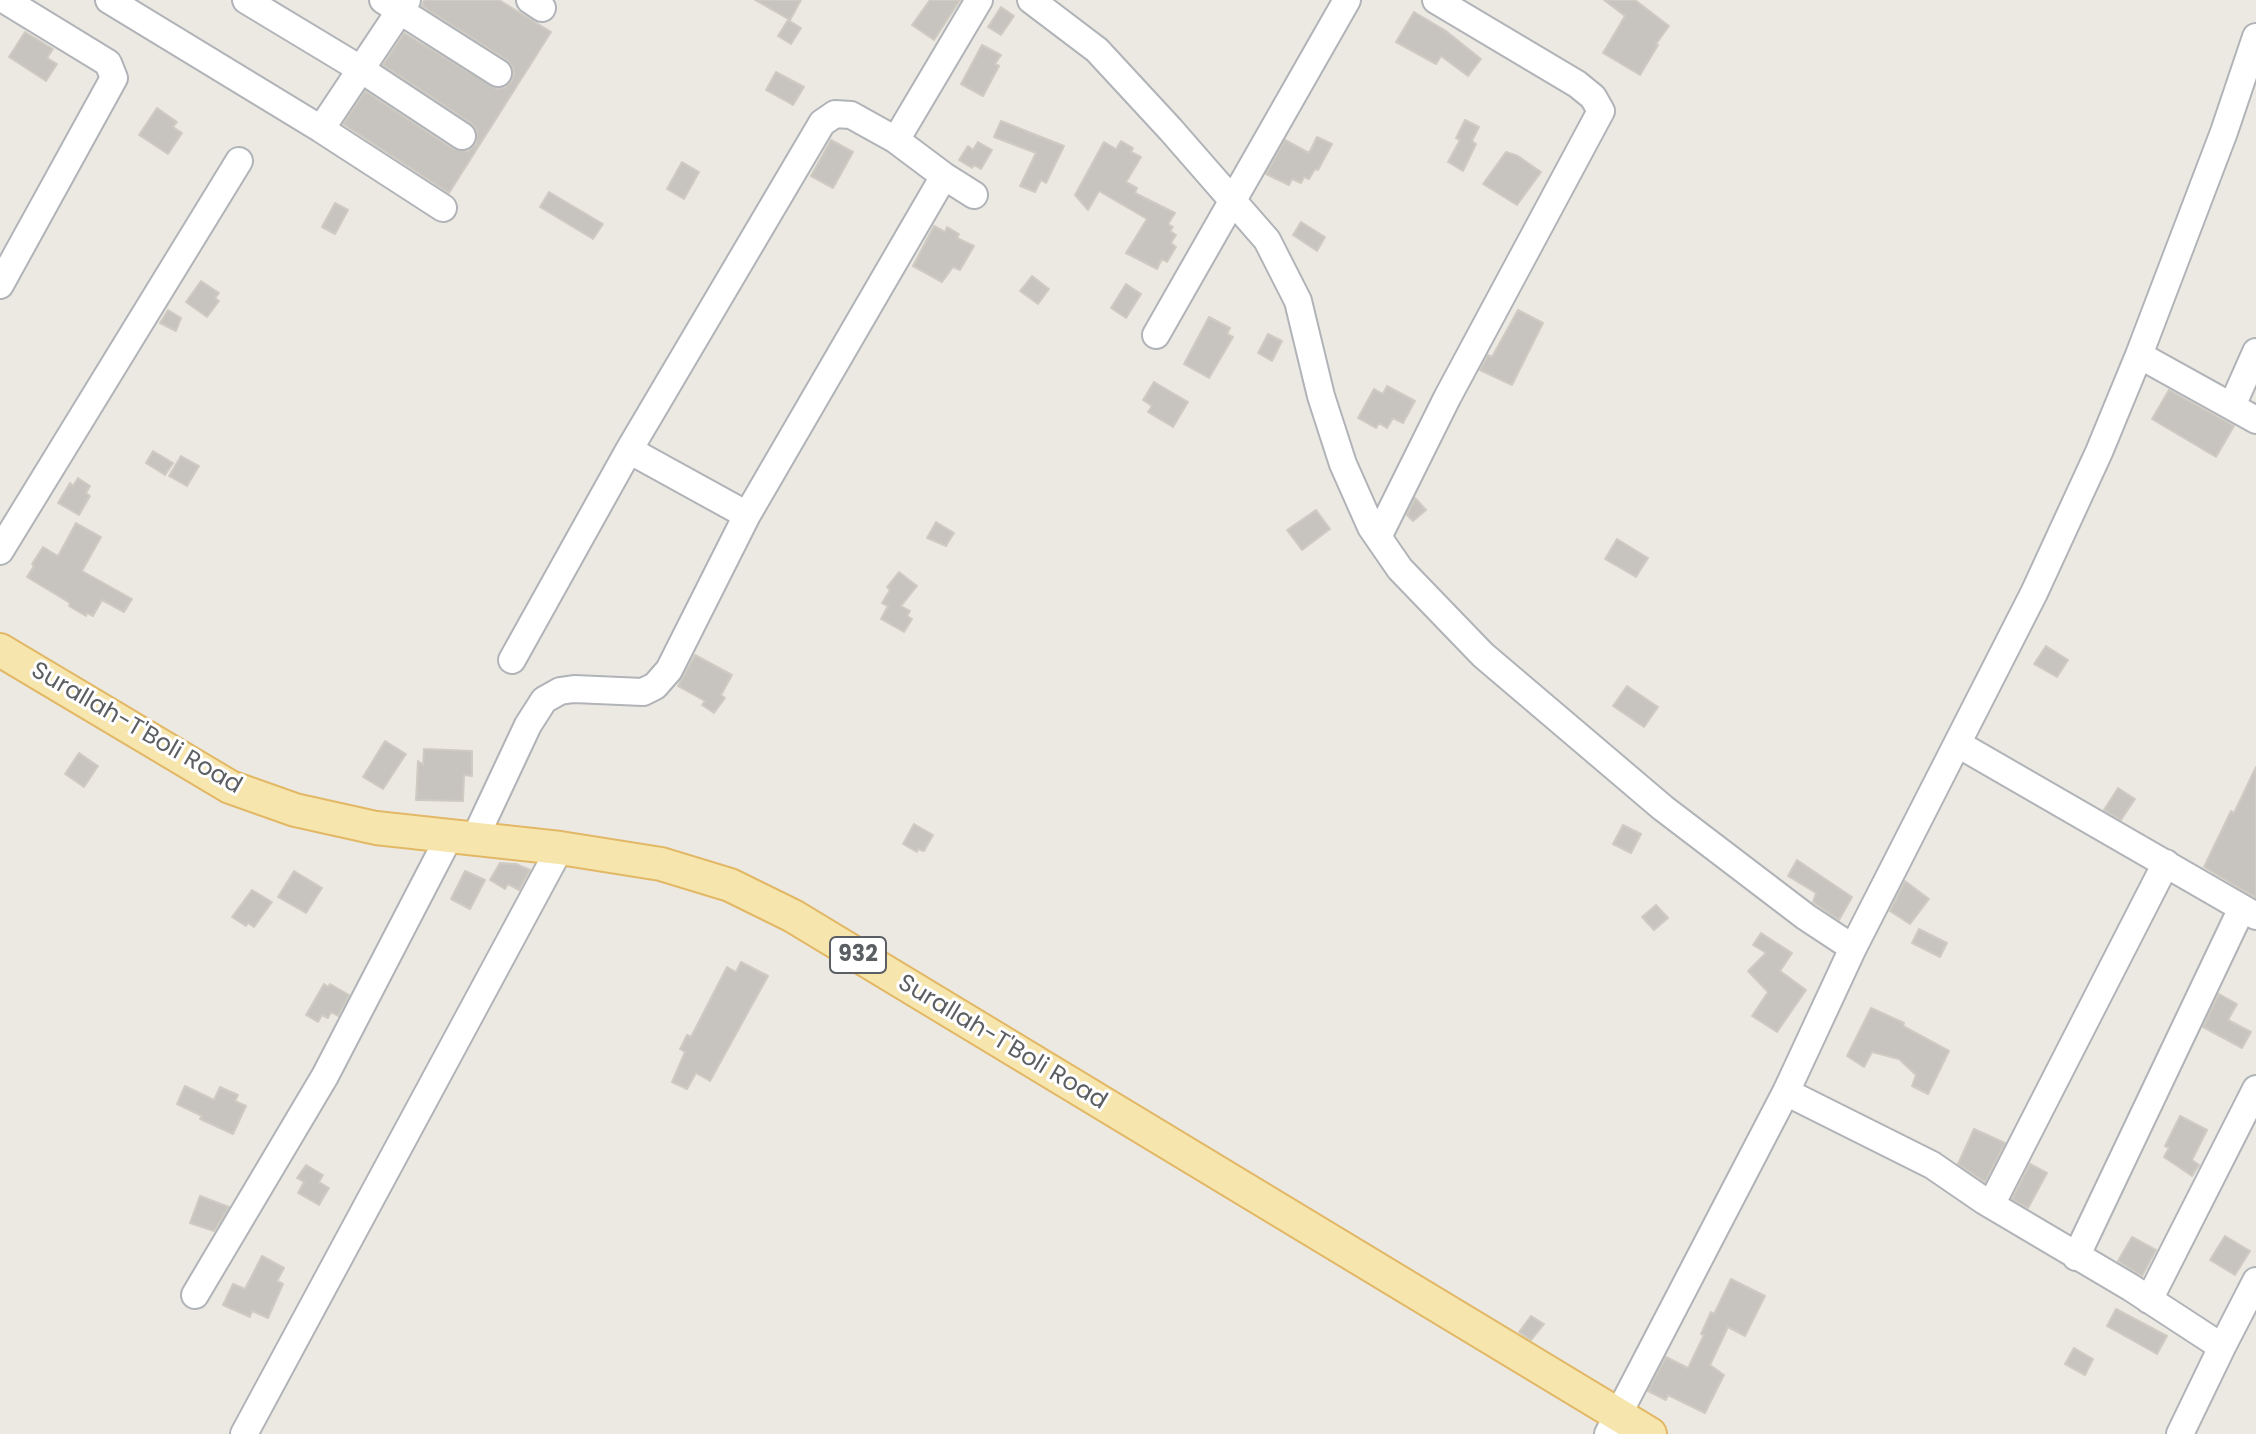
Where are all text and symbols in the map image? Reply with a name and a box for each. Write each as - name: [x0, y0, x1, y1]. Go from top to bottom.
- street label: Surallah-T'Boli Road: [25, 657, 247, 801]
- road number: 932: [830, 937, 886, 973]
- street label: Surallah-T'Boli Road: [892, 969, 1112, 1117]

